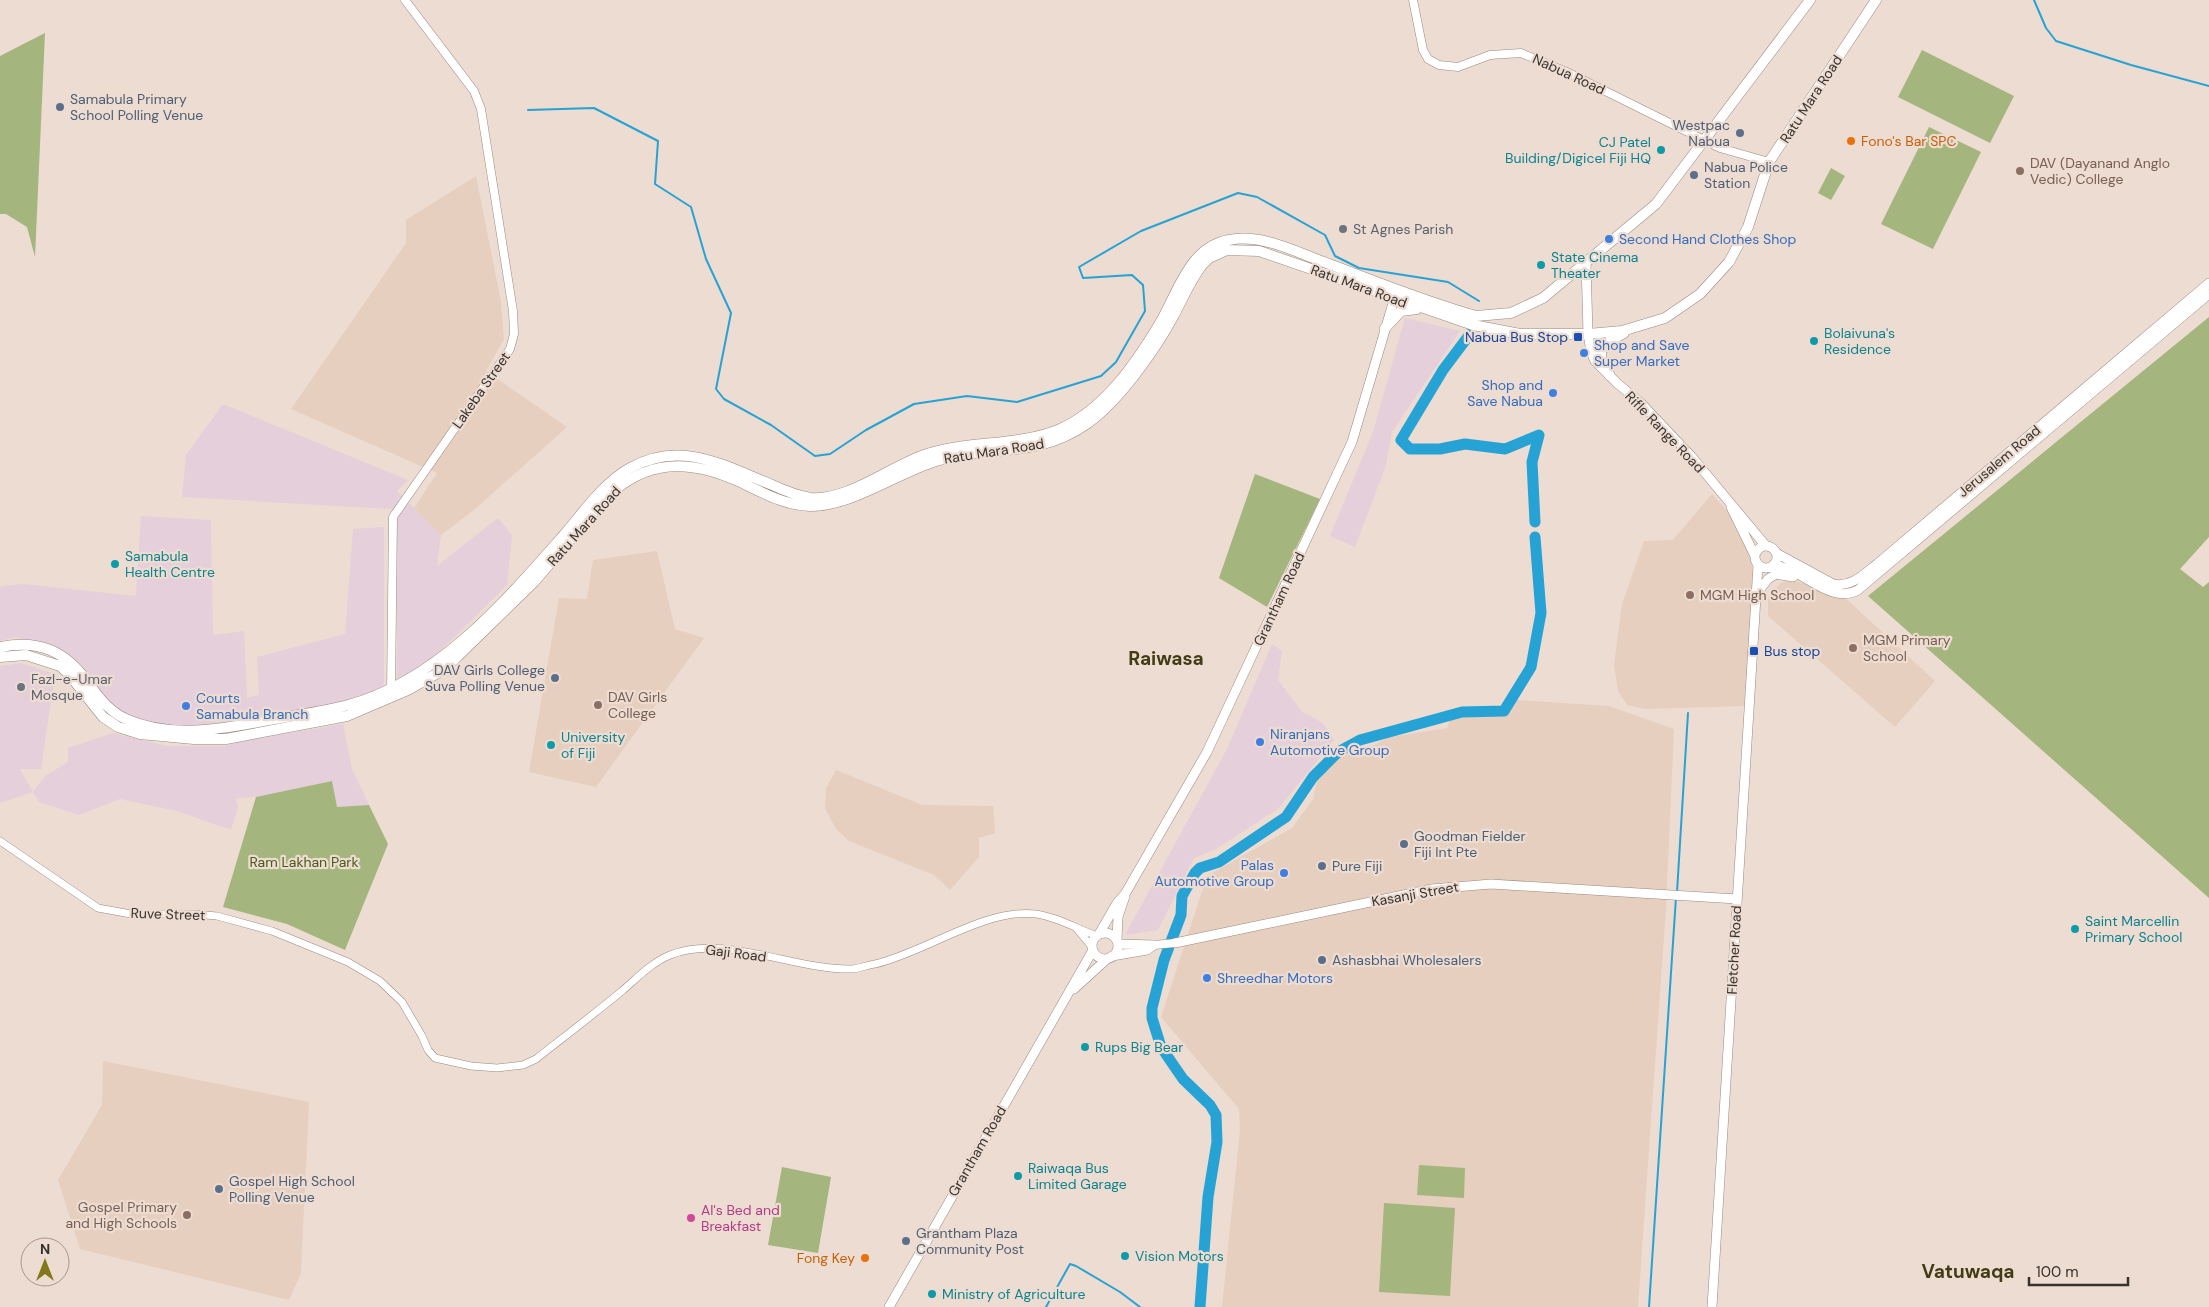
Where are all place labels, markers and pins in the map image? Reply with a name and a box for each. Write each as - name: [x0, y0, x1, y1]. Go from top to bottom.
- place label: Samabula Primary School Polling Venue: [70, 90, 203, 124]
- marker: Samabula Primary School Polling Venue: [54, 101, 66, 113]
- place label: Westpac Nabua: [1673, 116, 1730, 150]
- marker: Westpac Nabua: [1734, 127, 1746, 139]
- place label: Fono's Bar SPC: [1861, 132, 1956, 150]
- place label: CJ Patel Building/Digicel Fiji HQ: [1505, 133, 1651, 167]
- marker: Fono's Bar SPC: [1845, 135, 1857, 147]
- marker: CJ Patel Building/Digicel Fiji HQ: [1655, 144, 1667, 156]
- place label: DAV (Dayanand Anglo Vedic) College: [2030, 154, 2170, 188]
- place label: Nabua Police Station: [1704, 158, 1788, 192]
- marker: DAV (Dayanand Anglo Vedic) College: [2014, 165, 2026, 177]
- marker: Nabua Police Station: [1688, 169, 1700, 181]
- place label: St Agnes Parish: [1353, 220, 1453, 238]
- marker: St Agnes Parish: [1337, 223, 1349, 235]
- place label: Second Hand Clothes Shop: [1619, 230, 1797, 248]
- marker: Second Hand Clothes Shop: [1603, 233, 1615, 245]
- place label: State Cinema Theater: [1551, 248, 1638, 282]
- marker: State Cinema Theater: [1535, 259, 1547, 271]
- place label: Bolaivuna's Residence: [1824, 324, 1895, 358]
- place label: Nabua Bus Stop: [1465, 328, 1568, 346]
- marker: Nabua Bus Stop: [1572, 331, 1584, 343]
- marker: Bolaivuna's Residence: [1808, 335, 1820, 347]
- place label: Shop and Save Super Market: [1594, 336, 1690, 370]
- marker: Shop and Save Super Market: [1578, 347, 1590, 359]
- place label: Shop and Save Nabua: [1467, 376, 1543, 410]
- marker: Shop and Save Nabua: [1547, 387, 1559, 399]
- place label: Samabula Health Centre: [125, 547, 215, 581]
- marker: Samabula Health Centre: [109, 558, 121, 570]
- place label: MGM High School: [1700, 586, 1814, 604]
- marker: MGM High School: [1684, 589, 1696, 601]
- place label: MGM Primary School: [1863, 631, 1951, 665]
- place label: Bus stop: [1764, 642, 1821, 660]
- marker: MGM Primary School: [1847, 642, 1859, 654]
- marker: Bus stop: [1748, 645, 1760, 657]
- place label: DAV Girls College Suva Polling Venue: [425, 661, 545, 695]
- place label: Fazl-e-Umar Mosque: [31, 670, 113, 704]
- marker: DAV Girls College Suva Polling Venue: [549, 672, 561, 684]
- marker: Fazl-e-Umar Mosque: [15, 681, 27, 693]
- place label: DAV Girls College: [608, 688, 667, 722]
- place label: Courts Samabula Branch: [196, 689, 308, 723]
- marker: DAV Girls College: [592, 699, 604, 711]
- marker: Courts Samabula Branch: [180, 700, 192, 712]
- place label: Niranjans Automotive Group: [1270, 725, 1390, 759]
- place label: University of Fiji: [561, 728, 626, 762]
- marker: Niranjans Automotive Group: [1254, 736, 1266, 748]
- marker: University of Fiji: [545, 739, 557, 751]
- place label: Goodman Fielder Fiji Int Pte: [1414, 827, 1526, 861]
- marker: Goodman Fielder Fiji Int Pte: [1398, 838, 1410, 850]
- place label: Palas Automotive Group: [1155, 856, 1274, 890]
- place label: Pure Fiji: [1332, 857, 1382, 875]
- marker: Pure Fiji: [1316, 860, 1328, 872]
- marker: Palas Automotive Group: [1278, 867, 1290, 879]
- place label: Saint Marcellin Primary School: [2085, 912, 2182, 946]
- marker: Saint Marcellin Primary School: [2069, 923, 2081, 935]
- place label: Ashasbhai Wholesalers: [1332, 951, 1481, 969]
- marker: Ashasbhai Wholesalers: [1316, 954, 1328, 966]
- place label: Shreedhar Motors: [1217, 969, 1333, 987]
- marker: Shreedhar Motors: [1201, 972, 1213, 984]
- place label: Rups Big Bear: [1095, 1038, 1183, 1056]
- marker: Rups Big Bear: [1079, 1041, 1091, 1053]
- place label: Raiwaqa Bus Limited Garage: [1028, 1159, 1127, 1193]
- marker: Raiwaqa Bus Limited Garage: [1012, 1170, 1024, 1182]
- place label: Gospel High School Polling Venue: [229, 1172, 355, 1206]
- marker: Gospel High School Polling Venue: [213, 1183, 225, 1195]
- place label: Gospel Primary and High Schools: [65, 1198, 177, 1232]
- place label: Al's Bed and Breakfast: [701, 1201, 780, 1235]
- marker: Gospel Primary and High Schools: [181, 1209, 193, 1221]
- marker: Al's Bed and Breakfast: [685, 1212, 697, 1224]
- place label: Grantham Plaza Community Post: [916, 1224, 1024, 1258]
- marker: Grantham Plaza Community Post: [900, 1235, 912, 1247]
- place label: Vision Motors: [1135, 1247, 1224, 1265]
- place label: Fong Key: [797, 1249, 855, 1267]
- marker: Vision Motors: [1119, 1250, 1131, 1262]
- marker: Fong Key: [859, 1252, 871, 1264]
- place label: Ministry of Agriculture: [942, 1285, 1085, 1303]
- marker: Ministry of Agriculture: [926, 1288, 938, 1300]

